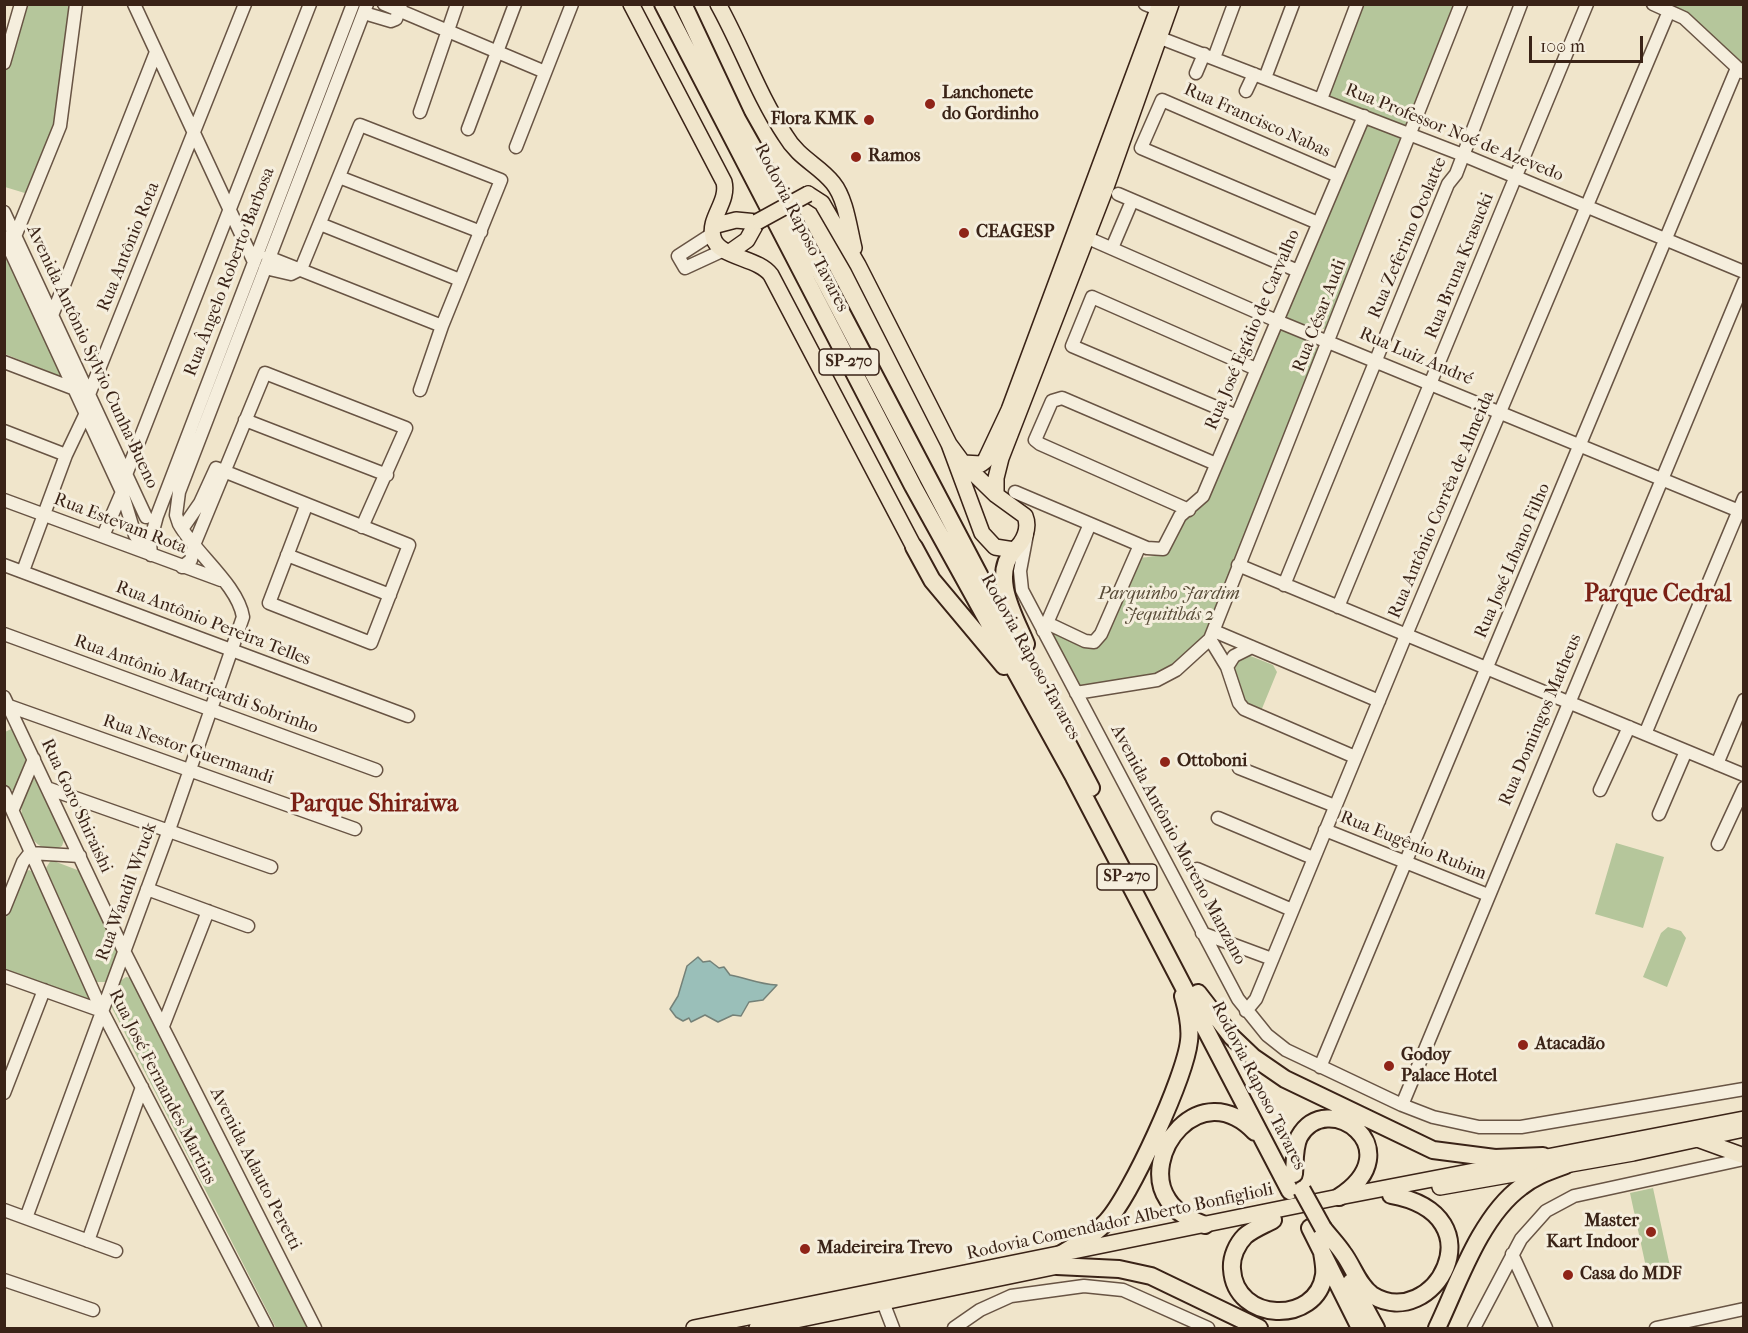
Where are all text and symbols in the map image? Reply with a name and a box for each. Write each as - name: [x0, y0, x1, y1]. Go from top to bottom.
- scale bar: [1532, 24, 1646, 62]
- text: 100 m: [1540, 36, 1585, 57]
- street label: Rua Francisco Nabas: [1180, 79, 1334, 163]
- street label: Rua Professor Noé de Azevedo: [1342, 79, 1566, 187]
- place label: Lanchonete do Gordinho: [942, 83, 1039, 125]
- marker: Lanchonete do Gordinho: [923, 97, 937, 111]
- place label: Flora KMK: [771, 109, 857, 131]
- marker: Flora KMK: [862, 113, 876, 127]
- street label: Rodovia Raposo Tavares: [749, 140, 853, 316]
- place label: Ramos: [868, 146, 920, 168]
- marker: Ramos: [849, 150, 863, 164]
- street label: Rua Zeferino Ocolatte: [1364, 154, 1452, 322]
- street label: Rua Ângelo Roberto Barbosa: [180, 164, 280, 380]
- street label: Rua Antônio Rota: [93, 179, 165, 315]
- street label: Rua Bruna Krasucki: [1421, 190, 1499, 342]
- street label: Avenida Antônio Sylvio Cunha Bueno: [21, 222, 163, 492]
- place label: CEAGESP: [976, 222, 1054, 244]
- marker: CEAGESP: [957, 226, 971, 240]
- street label: Rua José Egídio de Carvalho: [1201, 226, 1305, 434]
- street label: Rua César Audi: [1289, 256, 1351, 376]
- street label: Rua Luiz André: [1356, 323, 1476, 391]
- road number: SP-270: [819, 349, 879, 375]
- street label: Rua Antônio Corrêa de Almeida: [1384, 388, 1500, 622]
- street label: Rua José Líbano Filho: [1471, 480, 1555, 642]
- street label: Rua Estevam Rota: [51, 489, 189, 559]
- street label: Rodovia Raposo Tavares: [975, 570, 1085, 744]
- street label: Rua Antônio Pereira Telles: [113, 577, 313, 671]
- district label: Parque Cedral: [1584, 581, 1732, 609]
- park label: Parquinho Jardim Jequitibás 2: [1098, 584, 1240, 626]
- street label: Rua Antônio Matricardi Sobrinho: [71, 631, 321, 739]
- street label: Rua Domingos Matheus: [1495, 631, 1587, 809]
- street label: Rua Nestor Guermandi: [100, 711, 276, 789]
- street label: Avenida Antônio Moreno Manzano: [1105, 721, 1251, 969]
- street label: Rua Goro Shiraishi: [35, 736, 117, 876]
- place label: Ottoboni: [1177, 751, 1247, 773]
- marker: Ottoboni: [1158, 755, 1172, 769]
- district label: Parque Shiraiwa: [290, 791, 458, 819]
- street label: Rua Eugênio Rubim: [1337, 807, 1489, 885]
- street label: Rua Wandil Wruck: [92, 820, 162, 964]
- road number: SP-270: [1097, 864, 1157, 890]
- street label: Rua José Fernandes Martins: [103, 986, 221, 1188]
- street label: Rodovia Raposo Tavares: [1206, 998, 1310, 1174]
- place label: Atacadão: [1535, 1034, 1605, 1056]
- marker: Atacadão: [1516, 1038, 1530, 1052]
- place label: Godoy Palace Hotel: [1401, 1045, 1497, 1088]
- marker: Godoy Palace Hotel: [1382, 1059, 1396, 1073]
- street label: Avenida Adauto Peretti: [205, 1084, 305, 1254]
- street label: Rodovia Comendador Alberto Bonfiglioli: [965, 1179, 1275, 1265]
- place label: Master Kart Indoor: [1546, 1211, 1639, 1254]
- marker: Master Kart Indoor: [1644, 1225, 1658, 1239]
- place label: Madeireira Trevo: [817, 1238, 952, 1260]
- marker: Madeireira Trevo: [798, 1242, 812, 1256]
- place label: Casa do MDF: [1580, 1264, 1682, 1286]
- marker: Casa do MDF: [1561, 1268, 1575, 1282]

